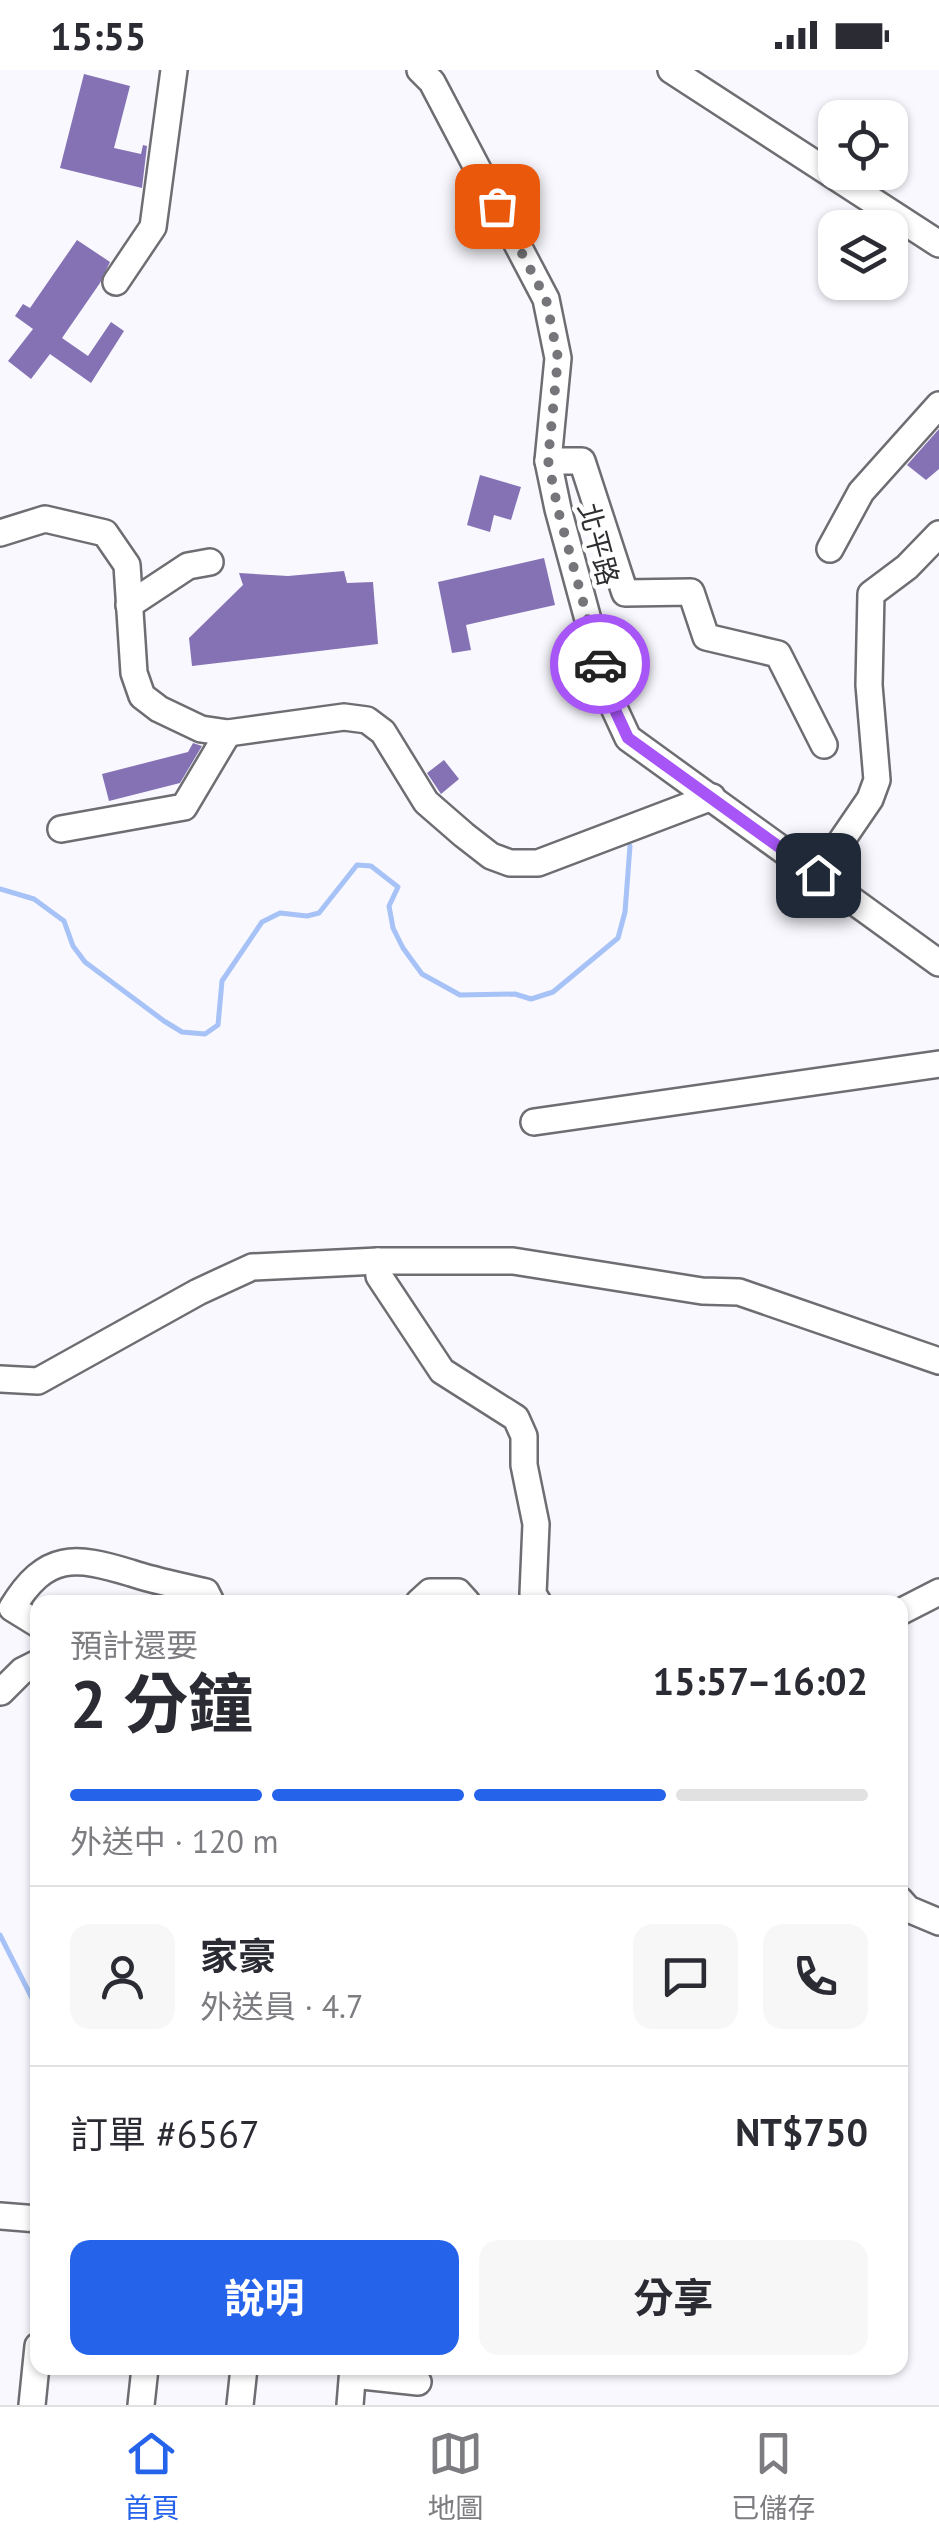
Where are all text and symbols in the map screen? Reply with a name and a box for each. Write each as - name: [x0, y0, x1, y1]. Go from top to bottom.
- text: 15:55: [50, 11, 146, 60]
- map controls: [818, 100, 908, 300]
- button: locate: [818, 100, 908, 190]
- pin: [455, 164, 540, 249]
- icon: bag: [470, 179, 525, 234]
- button: layers: [818, 210, 908, 300]
- street label: 北平路: [570, 499, 628, 589]
- courier: [550, 614, 650, 714]
- icon: car: [573, 637, 628, 692]
- pin: [776, 833, 861, 918]
- icon: home: [791, 848, 846, 903]
- text: 預計還要: [70, 1624, 198, 1666]
- text: 15:57–16:02: [653, 1656, 868, 1705]
- text: 2 分鐘: [70, 1661, 253, 1745]
- text: 外送中 · 120 m: [70, 1820, 278, 1862]
- button: person: [70, 1924, 175, 2029]
- button: chat: [633, 1924, 738, 2029]
- button: phone: [763, 1924, 868, 2029]
- text: 家豪: [200, 1931, 276, 1980]
- text: 外送員 · 4.7: [200, 1985, 363, 2027]
- text: NT$750: [735, 2107, 868, 2156]
- text: 訂單 #6567: [70, 2109, 260, 2158]
- button: 說明: [70, 2240, 459, 2355]
- button: 分享: [479, 2240, 868, 2355]
- tab: 首頁: [124, 2426, 180, 2526]
- tab: 地圖: [427, 2426, 483, 2526]
- tab: 已儲存: [731, 2426, 815, 2526]

